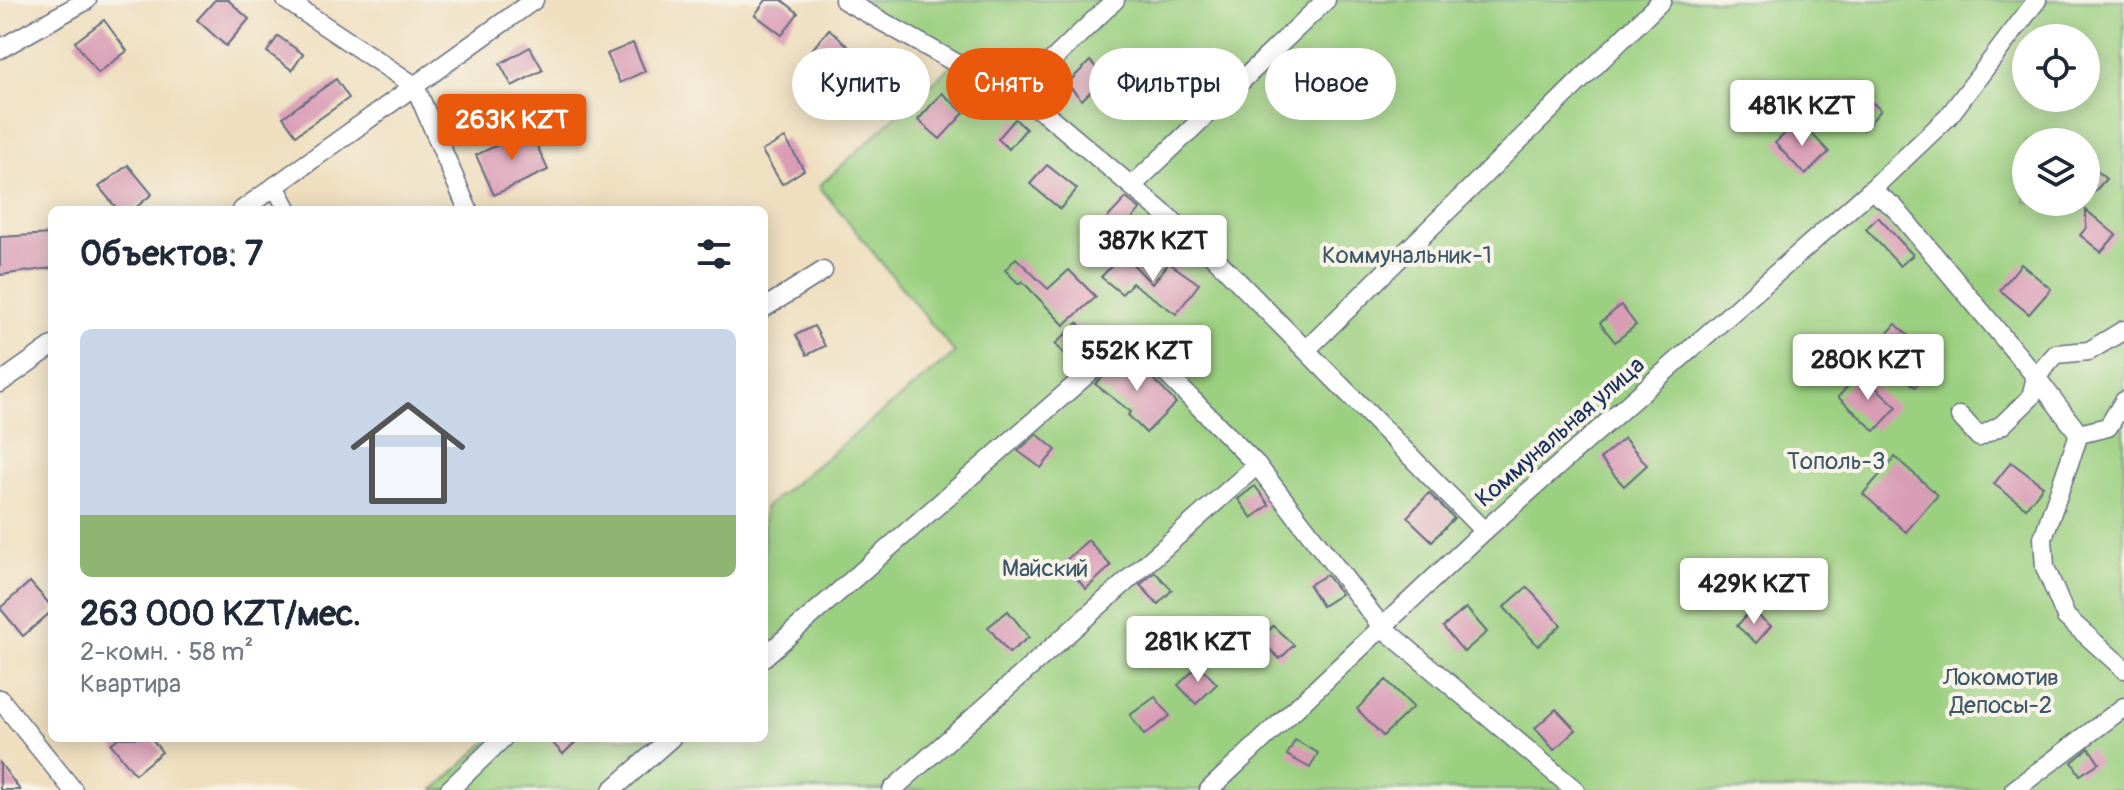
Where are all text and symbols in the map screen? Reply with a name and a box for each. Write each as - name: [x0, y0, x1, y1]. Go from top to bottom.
- map controls: [2012, 24, 2100, 216]
- button: locate: [2012, 24, 2100, 112]
- chip: Купить: [792, 48, 930, 120]
- chip: Снять: [946, 48, 1073, 120]
- chip: Фильтры: [1089, 48, 1249, 120]
- chip: Новое: [1265, 48, 1396, 120]
- pin: 481K KZT: [1719, 80, 1885, 148]
- text: 481K KZT: [1748, 90, 1856, 122]
- pin: 263K KZT: [429, 94, 595, 162]
- text: 263K KZT: [455, 104, 569, 136]
- button: layers: [2012, 128, 2100, 216]
- pin: 387K KZT: [1070, 215, 1236, 283]
- text: 387K KZT: [1098, 225, 1208, 257]
- icon: filters: [692, 232, 736, 276]
- text: Объектов: 7: [80, 233, 263, 276]
- park label: Коммунальник-1: [1322, 241, 1492, 270]
- pin: 552K KZT: [1054, 325, 1220, 393]
- pin: 280K KZT: [1785, 334, 1951, 402]
- text: 552K KZT: [1081, 335, 1193, 367]
- text: 280K KZT: [1811, 344, 1925, 376]
- street label: Коммунальная улица: [1469, 351, 1651, 513]
- icon: home: [336, 381, 480, 525]
- park label: Тополь-3: [1787, 447, 1885, 476]
- park label: Майский: [1002, 554, 1088, 583]
- pin: 429K KZT: [1671, 558, 1837, 626]
- text: 429K KZT: [1698, 568, 1810, 600]
- text: 263 000 KZT/мес.: [80, 593, 361, 636]
- pin: 281K KZT: [1115, 616, 1281, 684]
- text: 281K KZT: [1145, 626, 1251, 658]
- text: 2-комн. · 58 m²: [80, 636, 253, 668]
- park label: Локомотив Депосы-2: [1942, 663, 2059, 720]
- text: Квартира: [80, 668, 181, 700]

